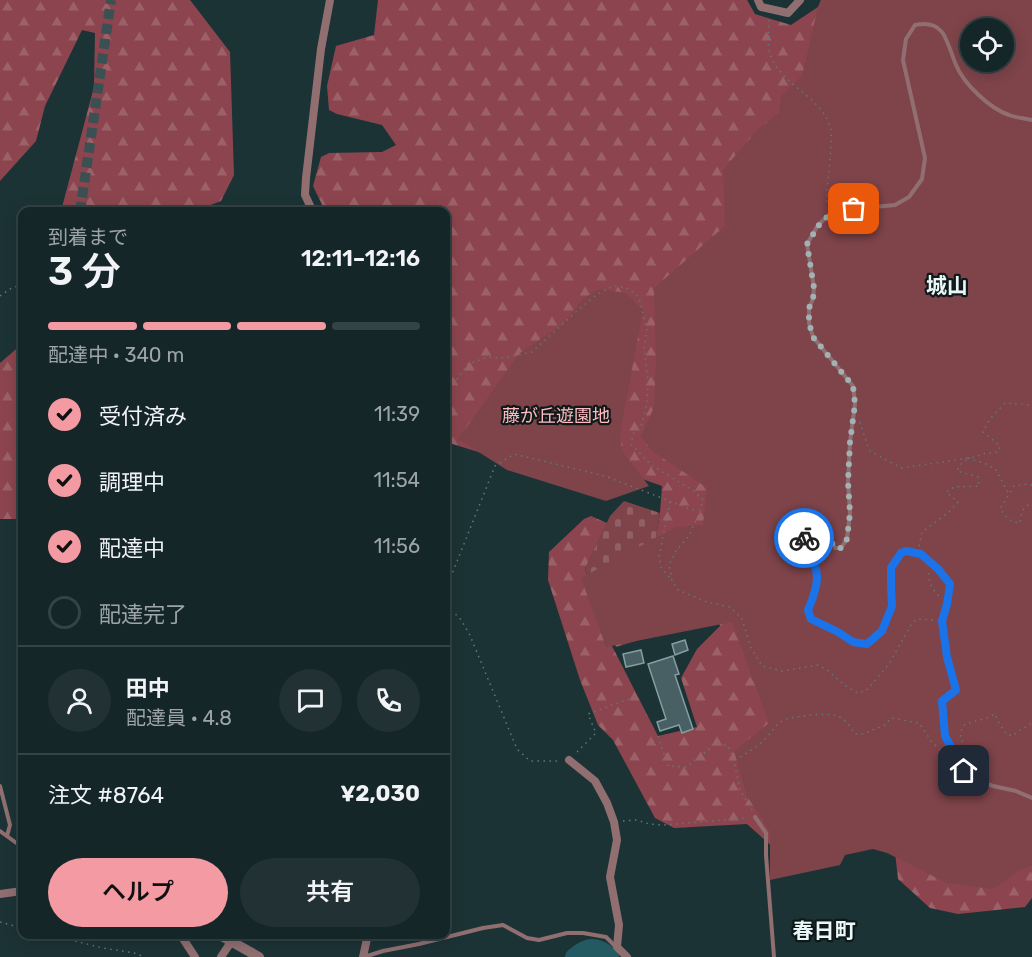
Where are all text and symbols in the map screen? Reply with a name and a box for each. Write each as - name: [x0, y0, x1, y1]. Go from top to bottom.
- map controls: [960, 18, 1014, 72]
- button: locate: [960, 18, 1014, 72]
- pin: [828, 183, 879, 234]
- icon: bag: [837, 192, 870, 225]
- text: 到着まで: [48, 225, 128, 249]
- text: 12:11–12:16: [301, 245, 420, 272]
- text: 3 分: [48, 249, 121, 295]
- district label: 城山: [926, 273, 968, 298]
- text: 配達中 · 340 m: [48, 343, 184, 367]
- icon: check: [48, 398, 81, 431]
- text: 11:39: [374, 402, 420, 426]
- text: 受付済み: [99, 403, 187, 430]
- park label: 藤が丘遊園地: [502, 405, 610, 427]
- icon: check: [48, 464, 81, 497]
- text: 11:54: [373, 468, 420, 492]
- text: 調理中: [99, 469, 165, 496]
- courier: [774, 508, 834, 568]
- icon: bike: [788, 522, 821, 555]
- icon: check: [48, 530, 81, 563]
- text: 11:56: [374, 534, 420, 558]
- text: 配達中: [99, 535, 165, 562]
- text: 配達完了: [99, 601, 187, 628]
- button: person: [48, 669, 111, 732]
- button: chat: [279, 669, 342, 732]
- button: phone: [357, 669, 420, 732]
- text: 田中: [126, 675, 170, 702]
- text: 配達員 · 4.8: [126, 706, 232, 730]
- pin: [938, 745, 989, 796]
- icon: home: [947, 754, 980, 787]
- text: ¥2,030: [340, 780, 420, 807]
- text: 注文 #8764: [48, 782, 164, 809]
- button: ヘルプ: [48, 858, 228, 927]
- button: 共有: [240, 858, 420, 927]
- district label: 春日町: [793, 918, 856, 943]

